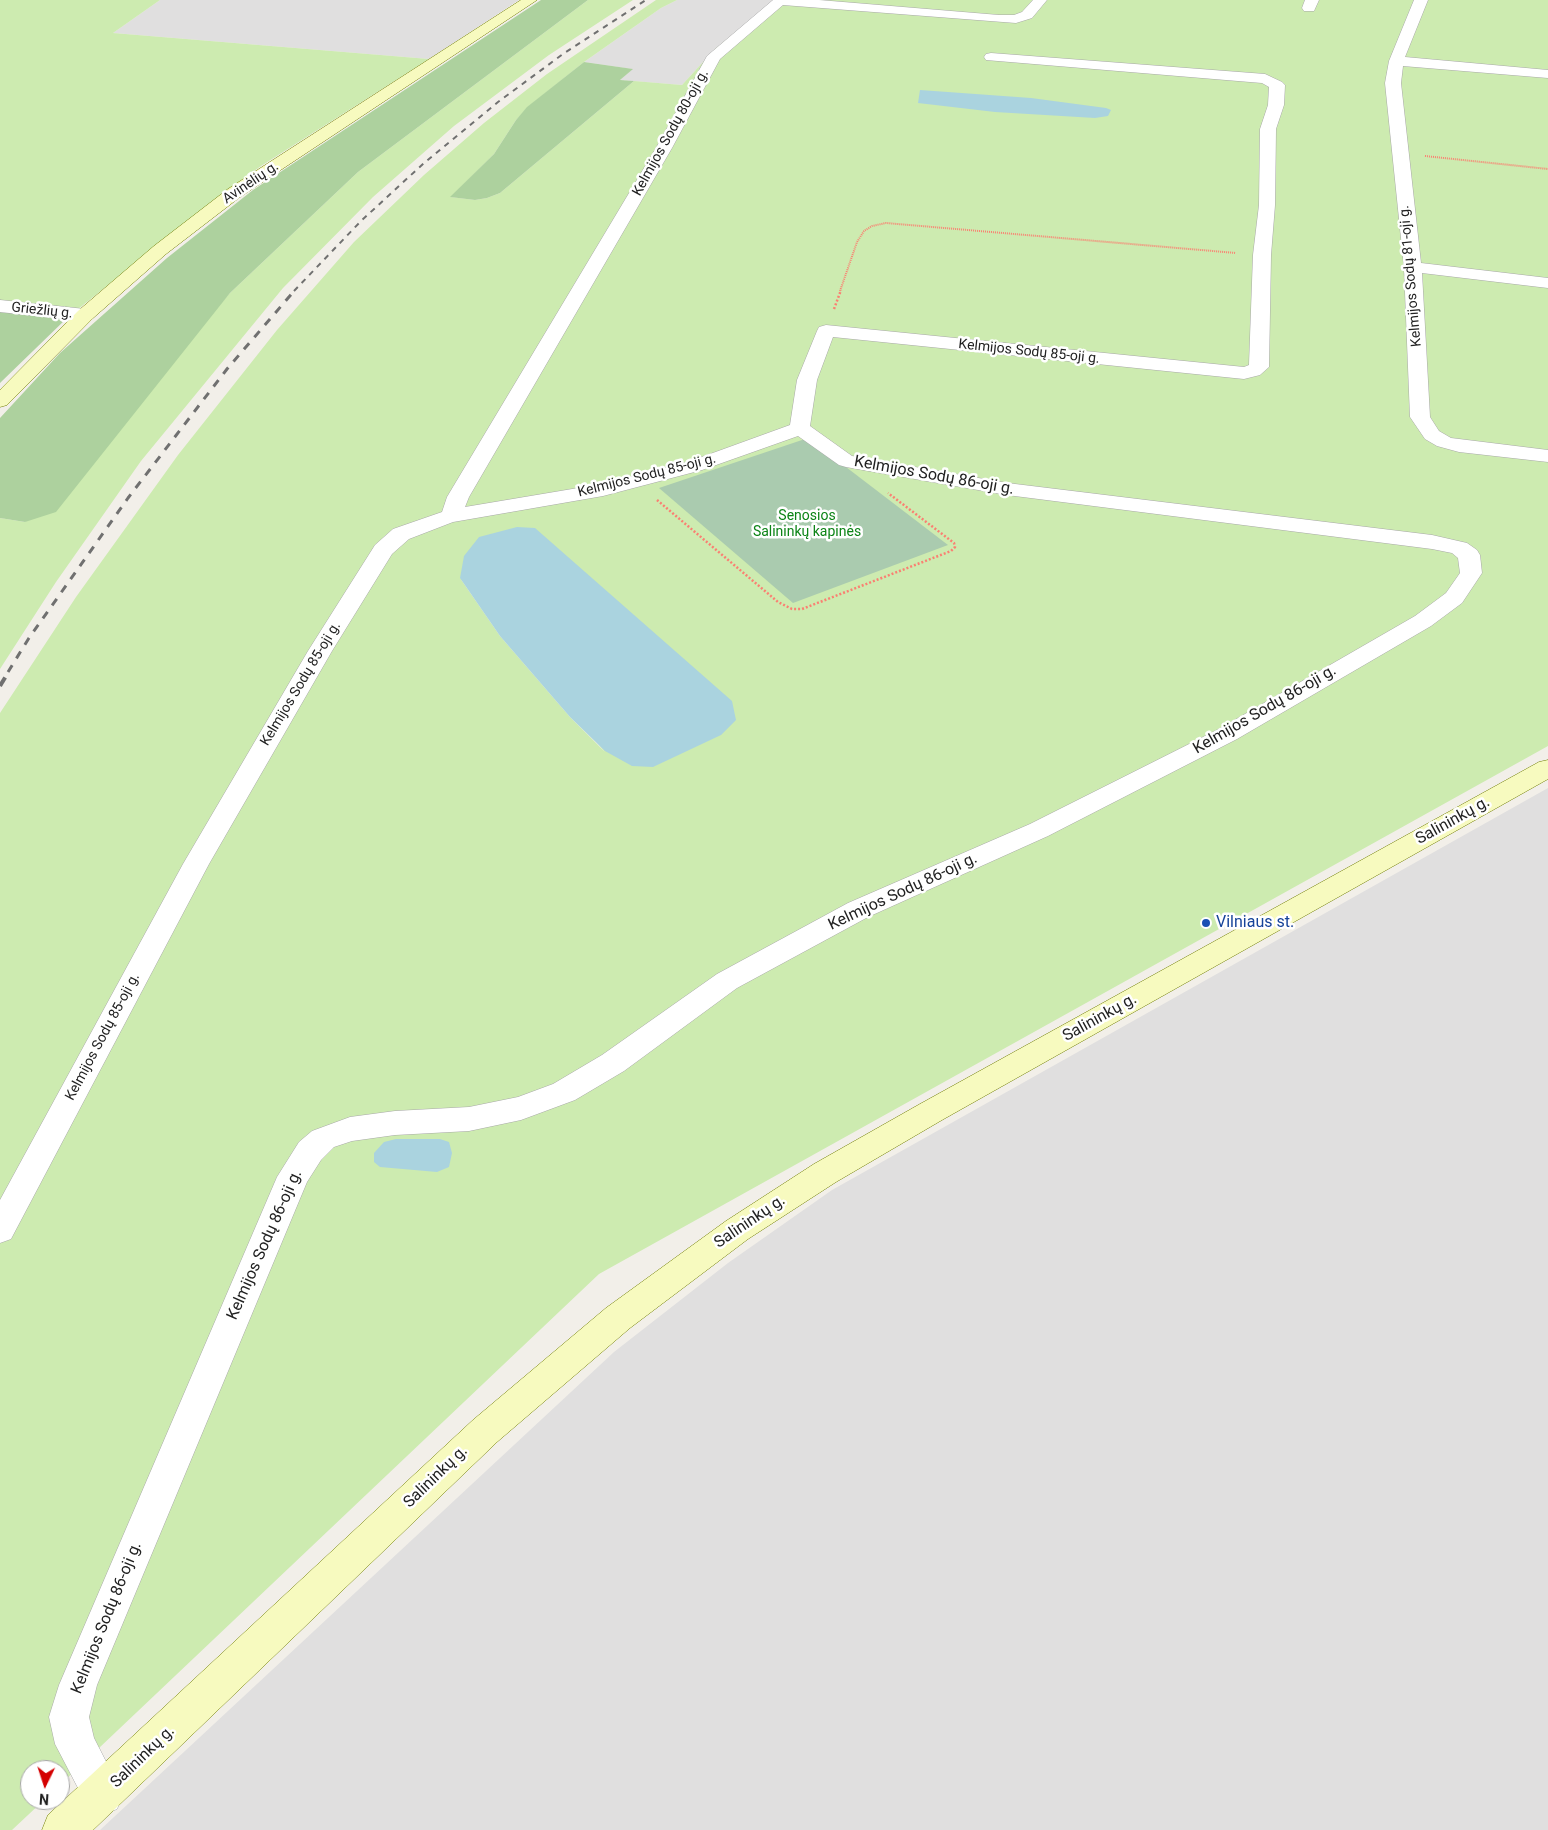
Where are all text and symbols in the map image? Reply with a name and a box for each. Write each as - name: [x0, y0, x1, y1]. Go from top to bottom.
- street label: Kelmijos Sodų 80-oji g.: [629, 67, 713, 199]
- street label: Avinėlių g.: [220, 158, 282, 208]
- street label: Kelmijos Sodų 81-oji g.: [1396, 205, 1426, 347]
- street label: Griežlių g.: [10, 299, 74, 323]
- street label: Kelmijos Sodų 85-oji g.: [958, 336, 1100, 368]
- street label: Kelmijos Sodų 85-oji g.: [576, 451, 718, 501]
- street label: Kelmijos Sodų 86-oji g.: [852, 452, 1016, 500]
- park label: Senosios Salininkų kapinės: [753, 508, 861, 540]
- street label: Kelmijos Sodų 85-oji g.: [257, 619, 345, 749]
- street label: Kelmijos Sodų 86-oji g.: [1190, 661, 1340, 759]
- street label: Salininkų g.: [1413, 793, 1493, 849]
- street label: Kelmijos Sodų 86-oji g.: [825, 849, 981, 935]
- place label: Vilniaus st.: [1216, 913, 1294, 933]
- marker: Vilniaus st.: [1200, 917, 1212, 929]
- street label: Kelmijos Sodų 85-oji g.: [62, 970, 144, 1104]
- street label: Salininkų g.: [1060, 990, 1140, 1046]
- street label: Kelmijos Sodų 86-oji g.: [223, 1167, 307, 1323]
- street label: Salininkų g.: [711, 1191, 789, 1253]
- street label: Salininkų g.: [400, 1442, 472, 1512]
- street label: Kelmijos Sodų 86-oji g.: [68, 1539, 146, 1697]
- street label: Salininkų g.: [107, 1722, 179, 1792]
- north arrow: [20, 1760, 70, 1810]
- text: N: [39, 1791, 50, 1807]

